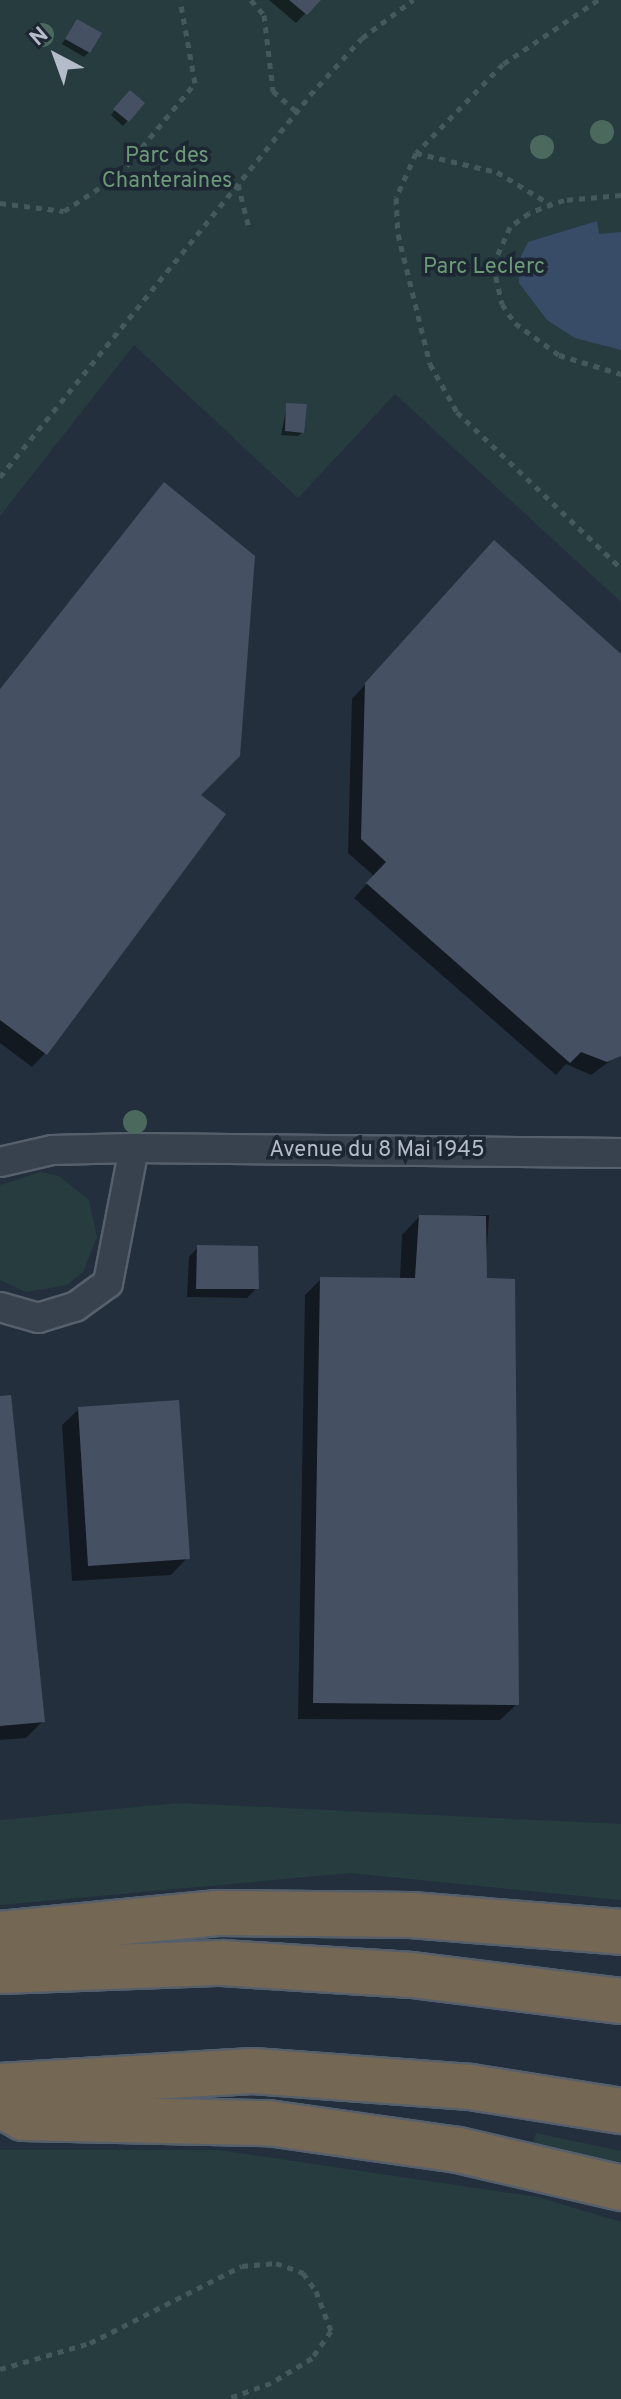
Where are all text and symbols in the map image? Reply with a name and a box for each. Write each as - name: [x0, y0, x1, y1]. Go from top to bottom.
- north arrow: [16, 16, 96, 96]
- text: N: [25, 22, 55, 53]
- park label: Parc des Chanteraines: [102, 143, 232, 194]
- park label: Parc Leclerc: [423, 255, 545, 281]
- street label: Avenue du 8 Mai 1945: [269, 1138, 485, 1164]

